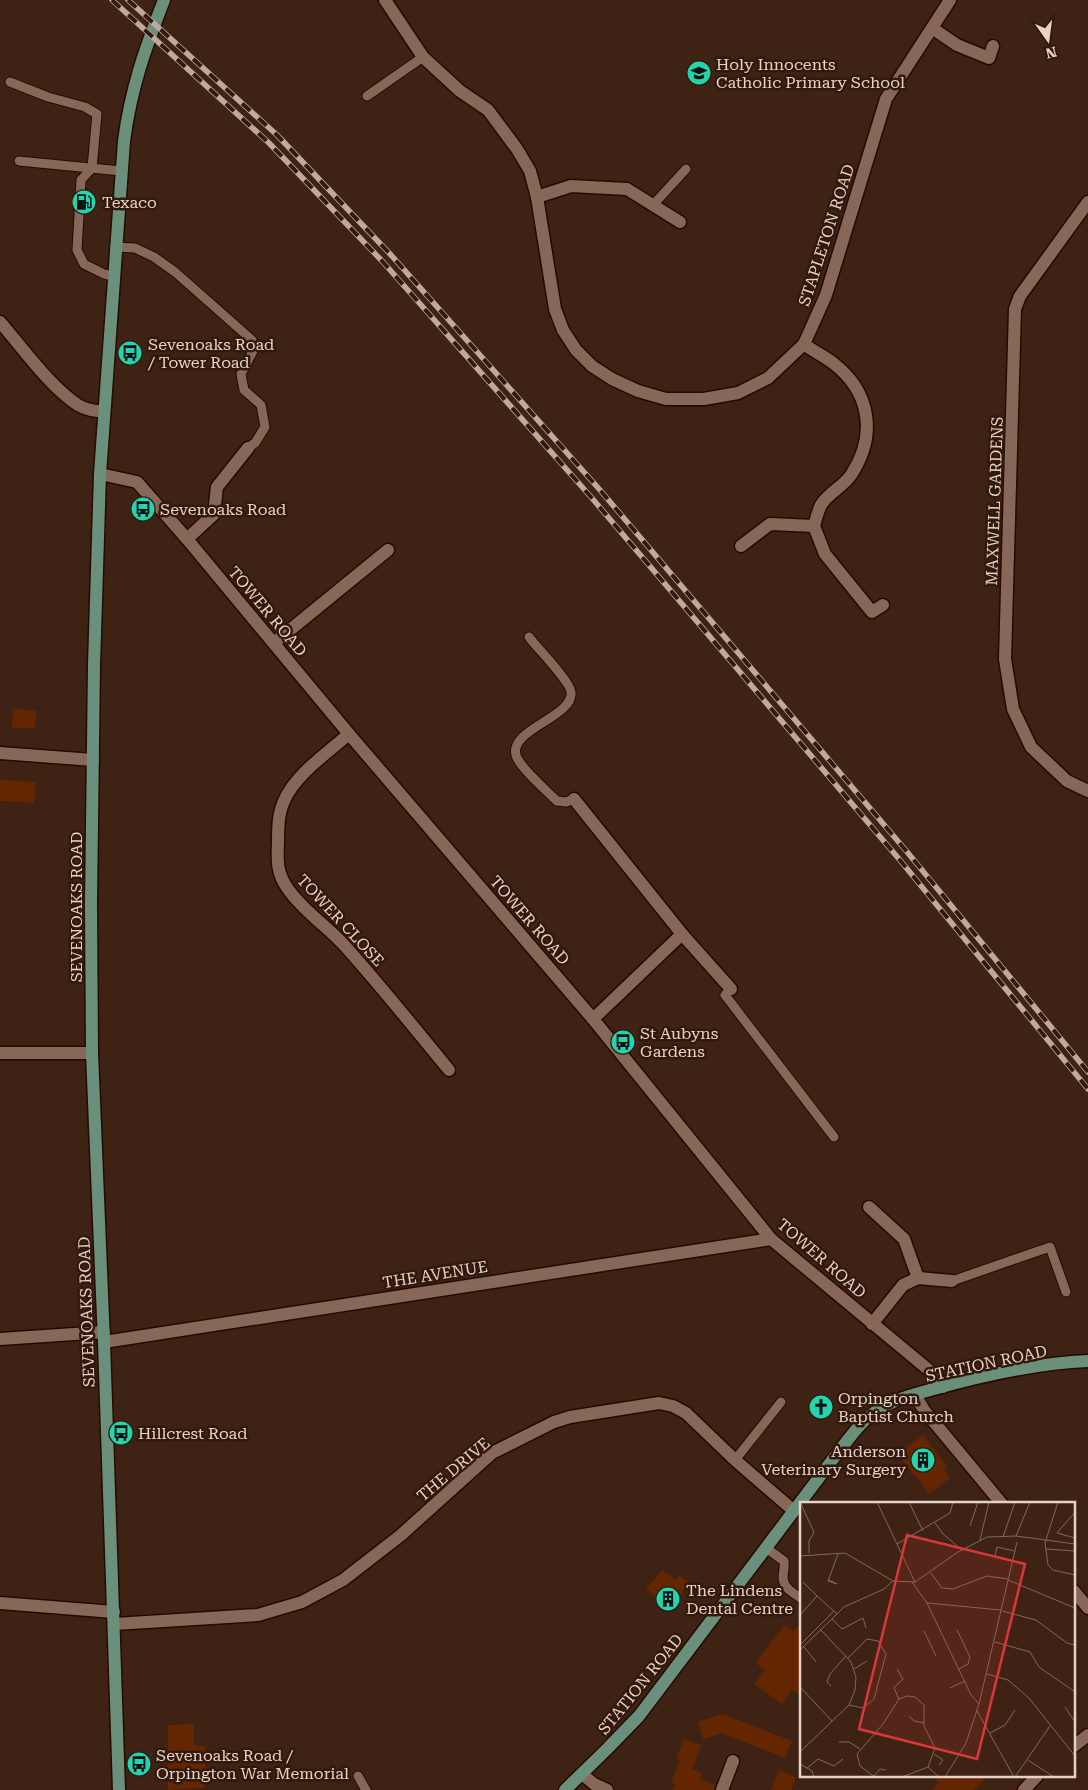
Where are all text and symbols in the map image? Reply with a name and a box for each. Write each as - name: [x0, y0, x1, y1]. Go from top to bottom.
- north arrow: [1023, 15, 1073, 65]
- text: N: [1044, 44, 1058, 62]
- place label: Holy Innocents Catholic Primary School: [716, 55, 905, 92]
- school or university icon: Holy Innocents Catholic Primary School: [686, 60, 712, 86]
- street label: STAPLETON ROAD: [795, 162, 858, 309]
- fuel station icon: Texaco: [71, 189, 97, 215]
- place label: Texaco: [102, 193, 157, 212]
- place label: Sevenoaks Road / Tower Road: [147, 335, 274, 372]
- bus stop icon: Sevenoaks Road / Tower Road: [117, 340, 143, 366]
- street label: MAXWELL GARDENS: [982, 416, 1007, 586]
- bus stop icon: Sevenoaks Road: [130, 496, 156, 522]
- place label: Sevenoaks Road: [160, 500, 286, 519]
- street label: TOWER ROAD: [224, 562, 311, 660]
- street label: SEVENOAKS ROAD: [67, 832, 86, 982]
- street label: TOWER CLOSE: [293, 870, 388, 970]
- street label: TOWER ROAD: [486, 872, 573, 969]
- place label: St Aubyns Gardens: [640, 1024, 719, 1061]
- bus stop icon: St Aubyns Gardens: [610, 1029, 636, 1055]
- street label: TOWER ROAD: [773, 1215, 870, 1302]
- street label: SEVENOAKS ROAD: [74, 1236, 99, 1388]
- street label: THE AVENUE: [381, 1257, 489, 1292]
- street label: STATION ROAD: [924, 1341, 1049, 1386]
- place label: Orpington Baptist Church: [838, 1389, 954, 1426]
- church icon: Orpington Baptist Church: [808, 1394, 834, 1420]
- bus stop icon: Hillcrest Road: [108, 1420, 134, 1446]
- place label: Hillcrest Road: [138, 1424, 247, 1443]
- street label: THE DRIVE: [413, 1433, 494, 1505]
- place label: Anderson Veterinary Surgery: [761, 1442, 907, 1479]
- building icon: Anderson Veterinary Surgery: [910, 1447, 936, 1473]
- inset map: [800, 1502, 1076, 1778]
- place label: The Lindens Dental Centre: [686, 1581, 793, 1618]
- building icon: The Lindens Dental Centre: [655, 1586, 681, 1612]
- street label: STATION ROAD: [594, 1630, 687, 1738]
- place label: Sevenoaks Road / Orpington War Memorial: [156, 1746, 349, 1783]
- bus stop icon: Sevenoaks Road / Orpington War Memorial: [126, 1751, 152, 1777]

